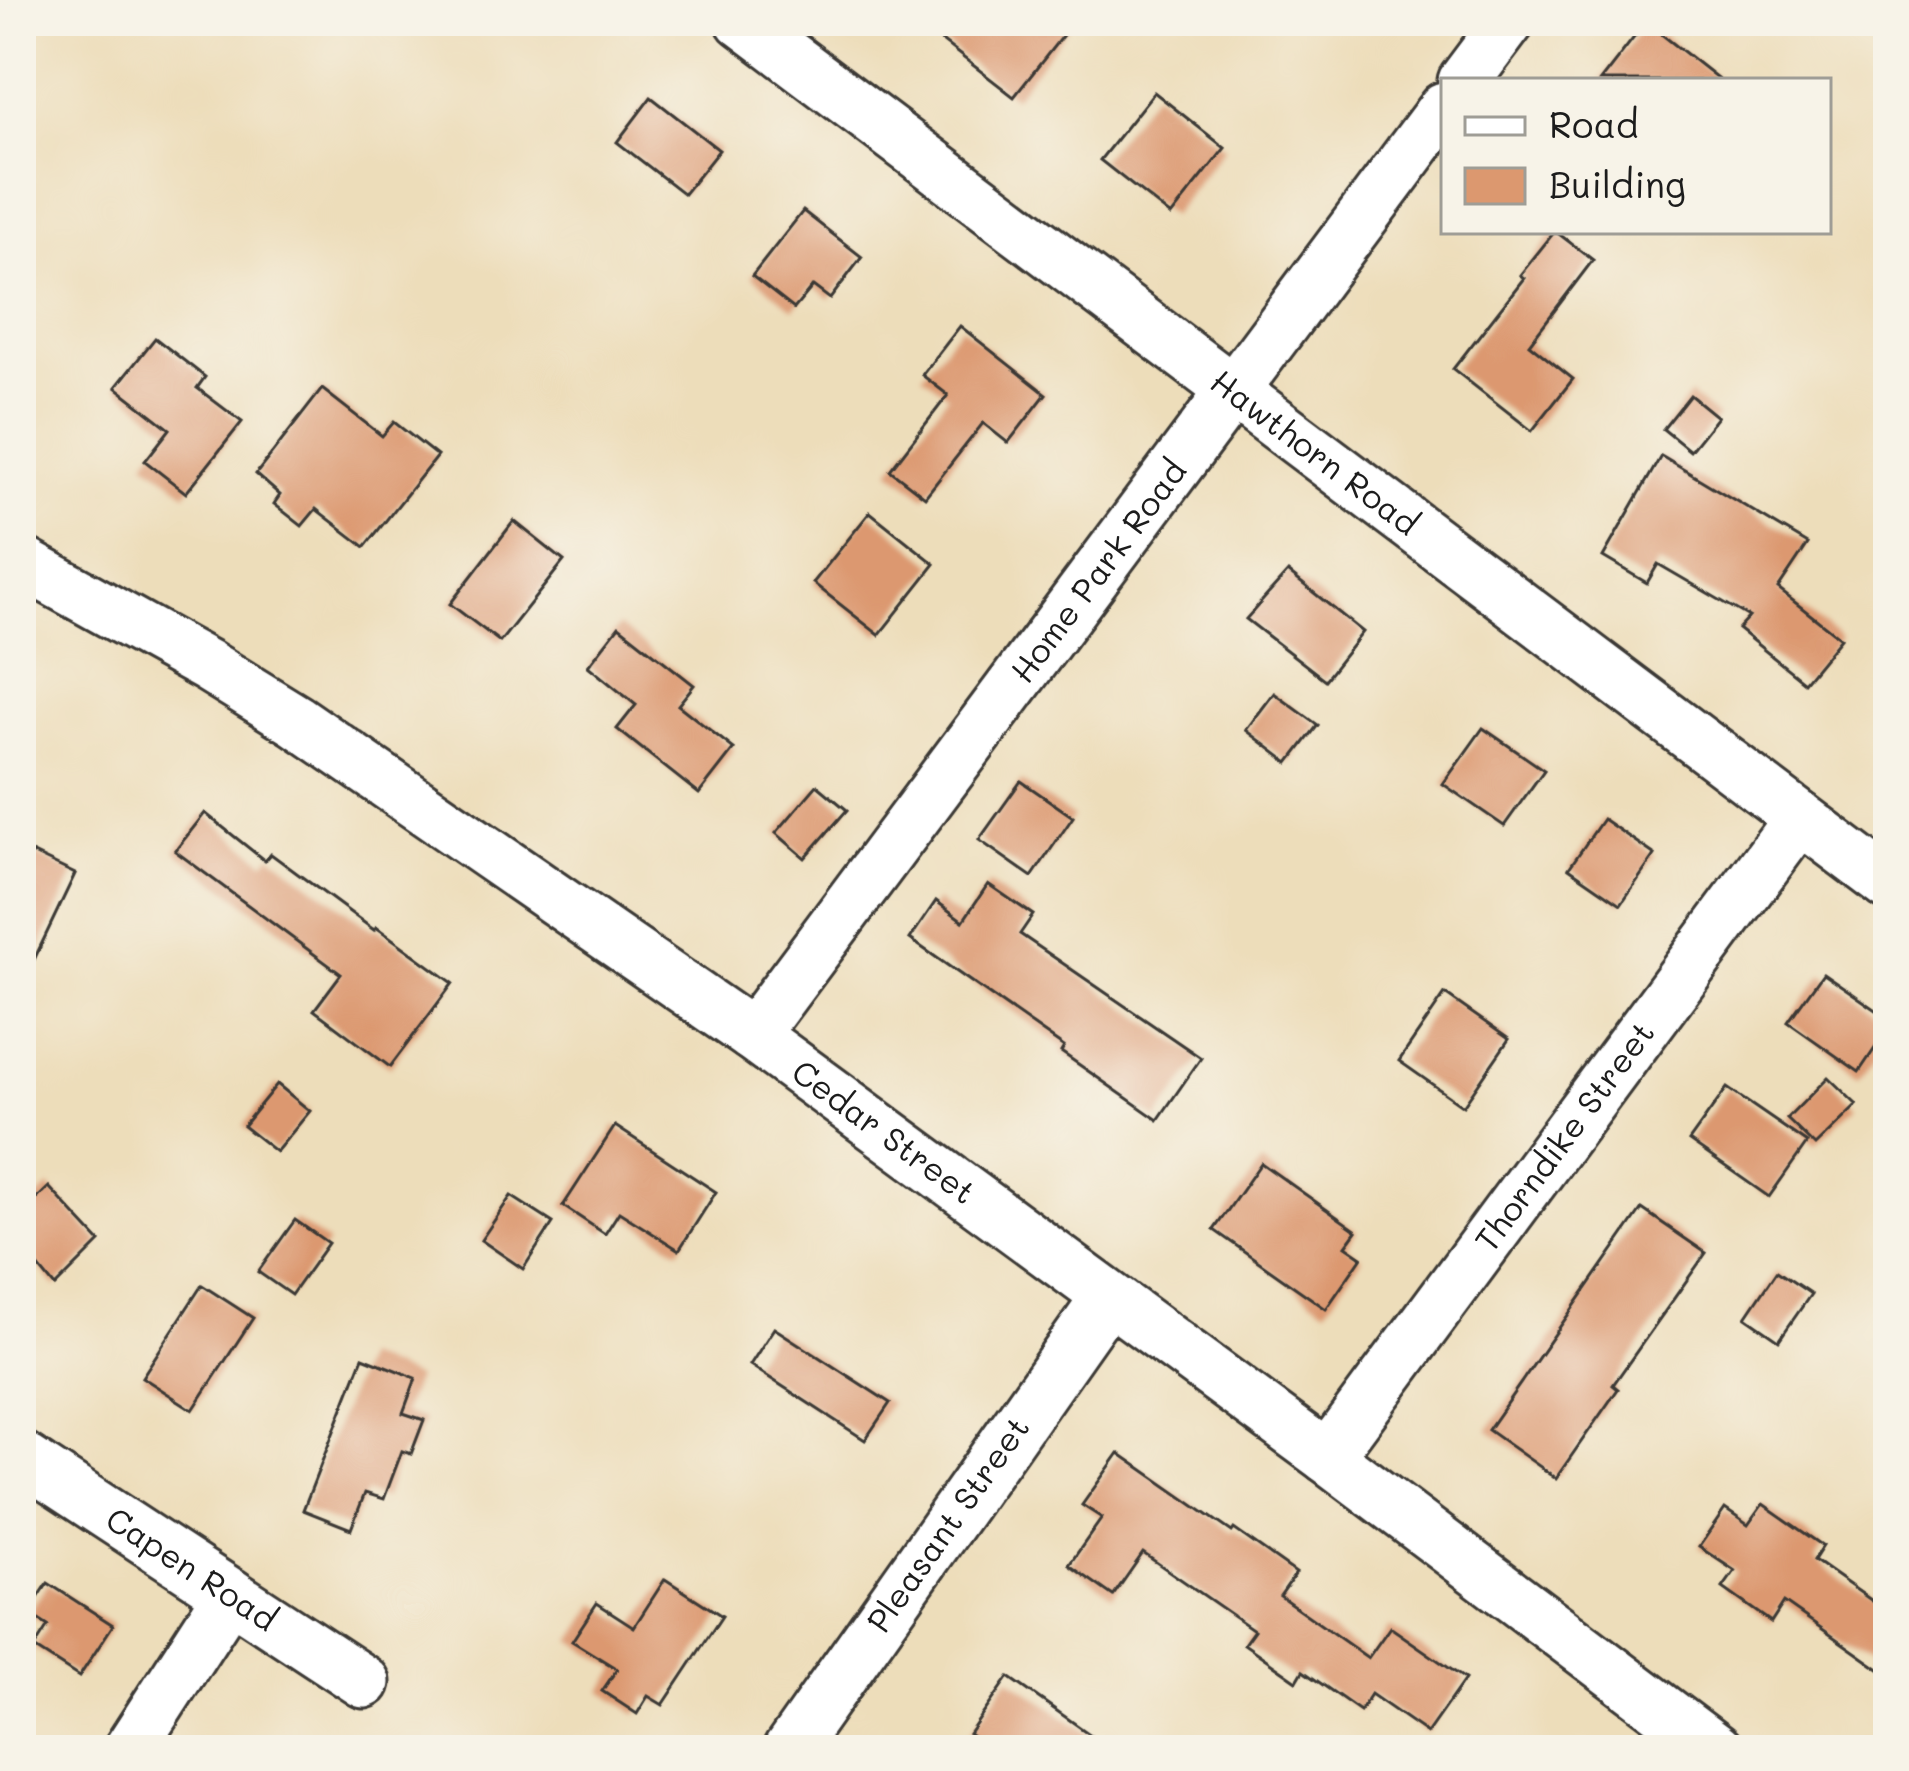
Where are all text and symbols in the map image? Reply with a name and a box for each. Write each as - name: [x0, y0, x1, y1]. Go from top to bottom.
- legend: [1441, 78, 1831, 234]
- text: Road: [1549, 100, 1639, 147]
- text: Building: [1549, 160, 1686, 207]
- street label: Hawthorn Road: [1203, 359, 1428, 544]
- street label: Home Park Road: [1000, 450, 1195, 690]
- street label: Thorndike Street: [1464, 1012, 1663, 1259]
- street label: Cedar Street: [784, 1049, 985, 1212]
- street label: Pleasant Street: [856, 1407, 1038, 1640]
- street label: Capen Road: [99, 1496, 286, 1639]

